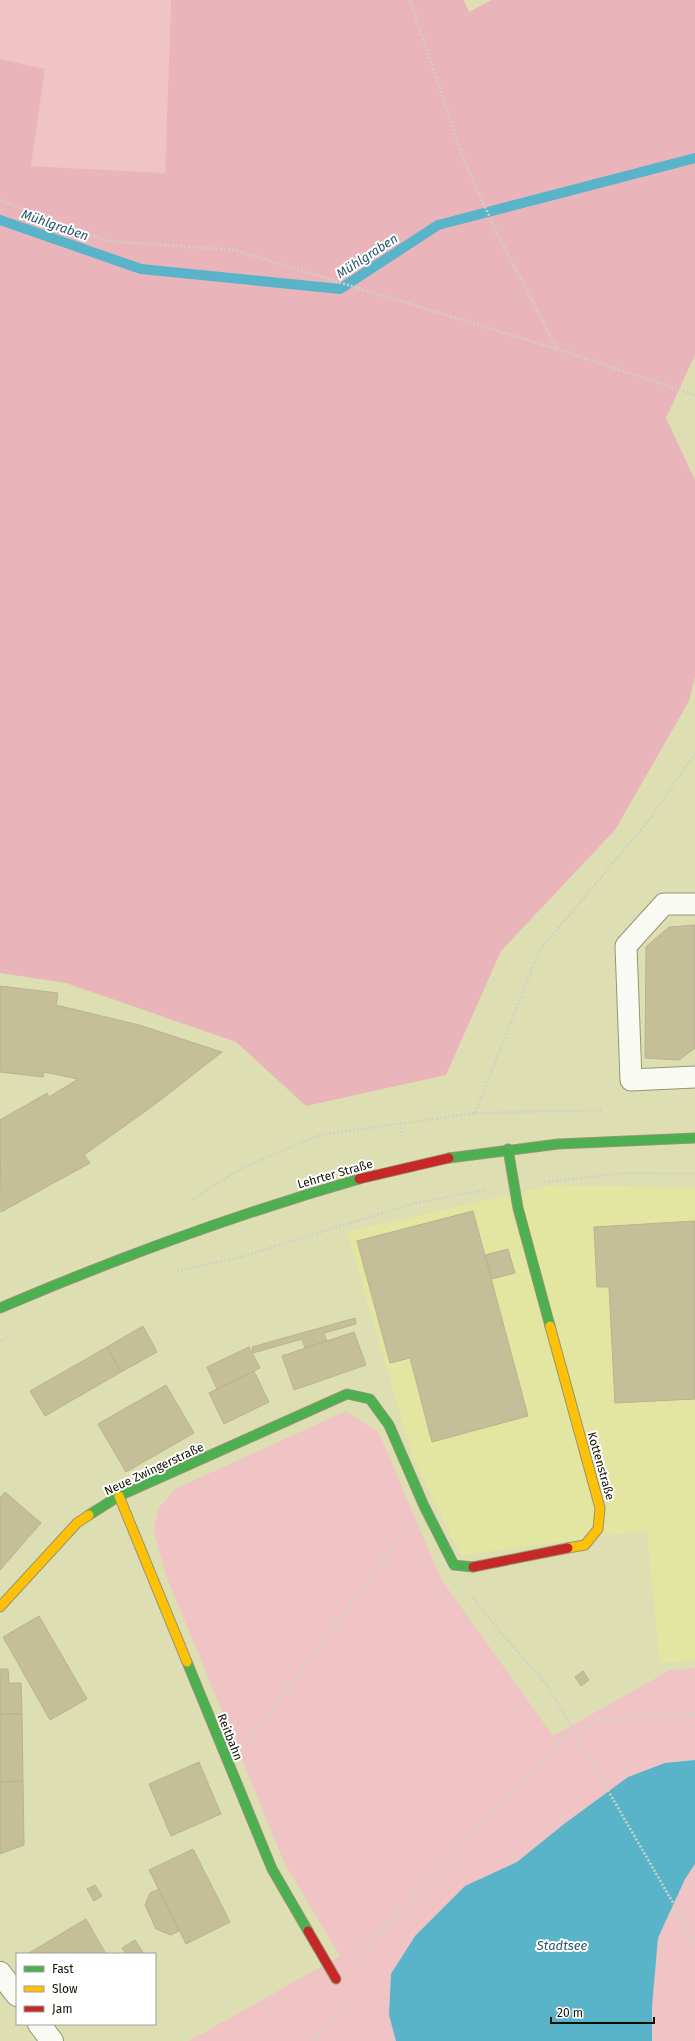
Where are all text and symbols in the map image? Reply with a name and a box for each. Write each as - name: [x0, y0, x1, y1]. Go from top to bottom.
- water label: Mühlgraben: [19, 207, 91, 243]
- water label: Mühlgraben: [334, 231, 400, 281]
- street label: Lehrter Straße: [296, 1157, 374, 1191]
- street label: Kottenstraße: [585, 1430, 617, 1502]
- street label: Neue Zwingerstraße: [102, 1440, 206, 1498]
- street label: Reitbahn: [214, 1712, 246, 1762]
- water label: Stadtsee: [536, 1938, 587, 1953]
- legend: [16, 1953, 156, 2025]
- text: Fast: [52, 1962, 74, 1976]
- text: Slow: [52, 1982, 78, 1996]
- scale bar: [551, 1999, 654, 2025]
- text: Jam: [52, 2002, 72, 2016]
- text: 20 m: [557, 2006, 583, 2020]

